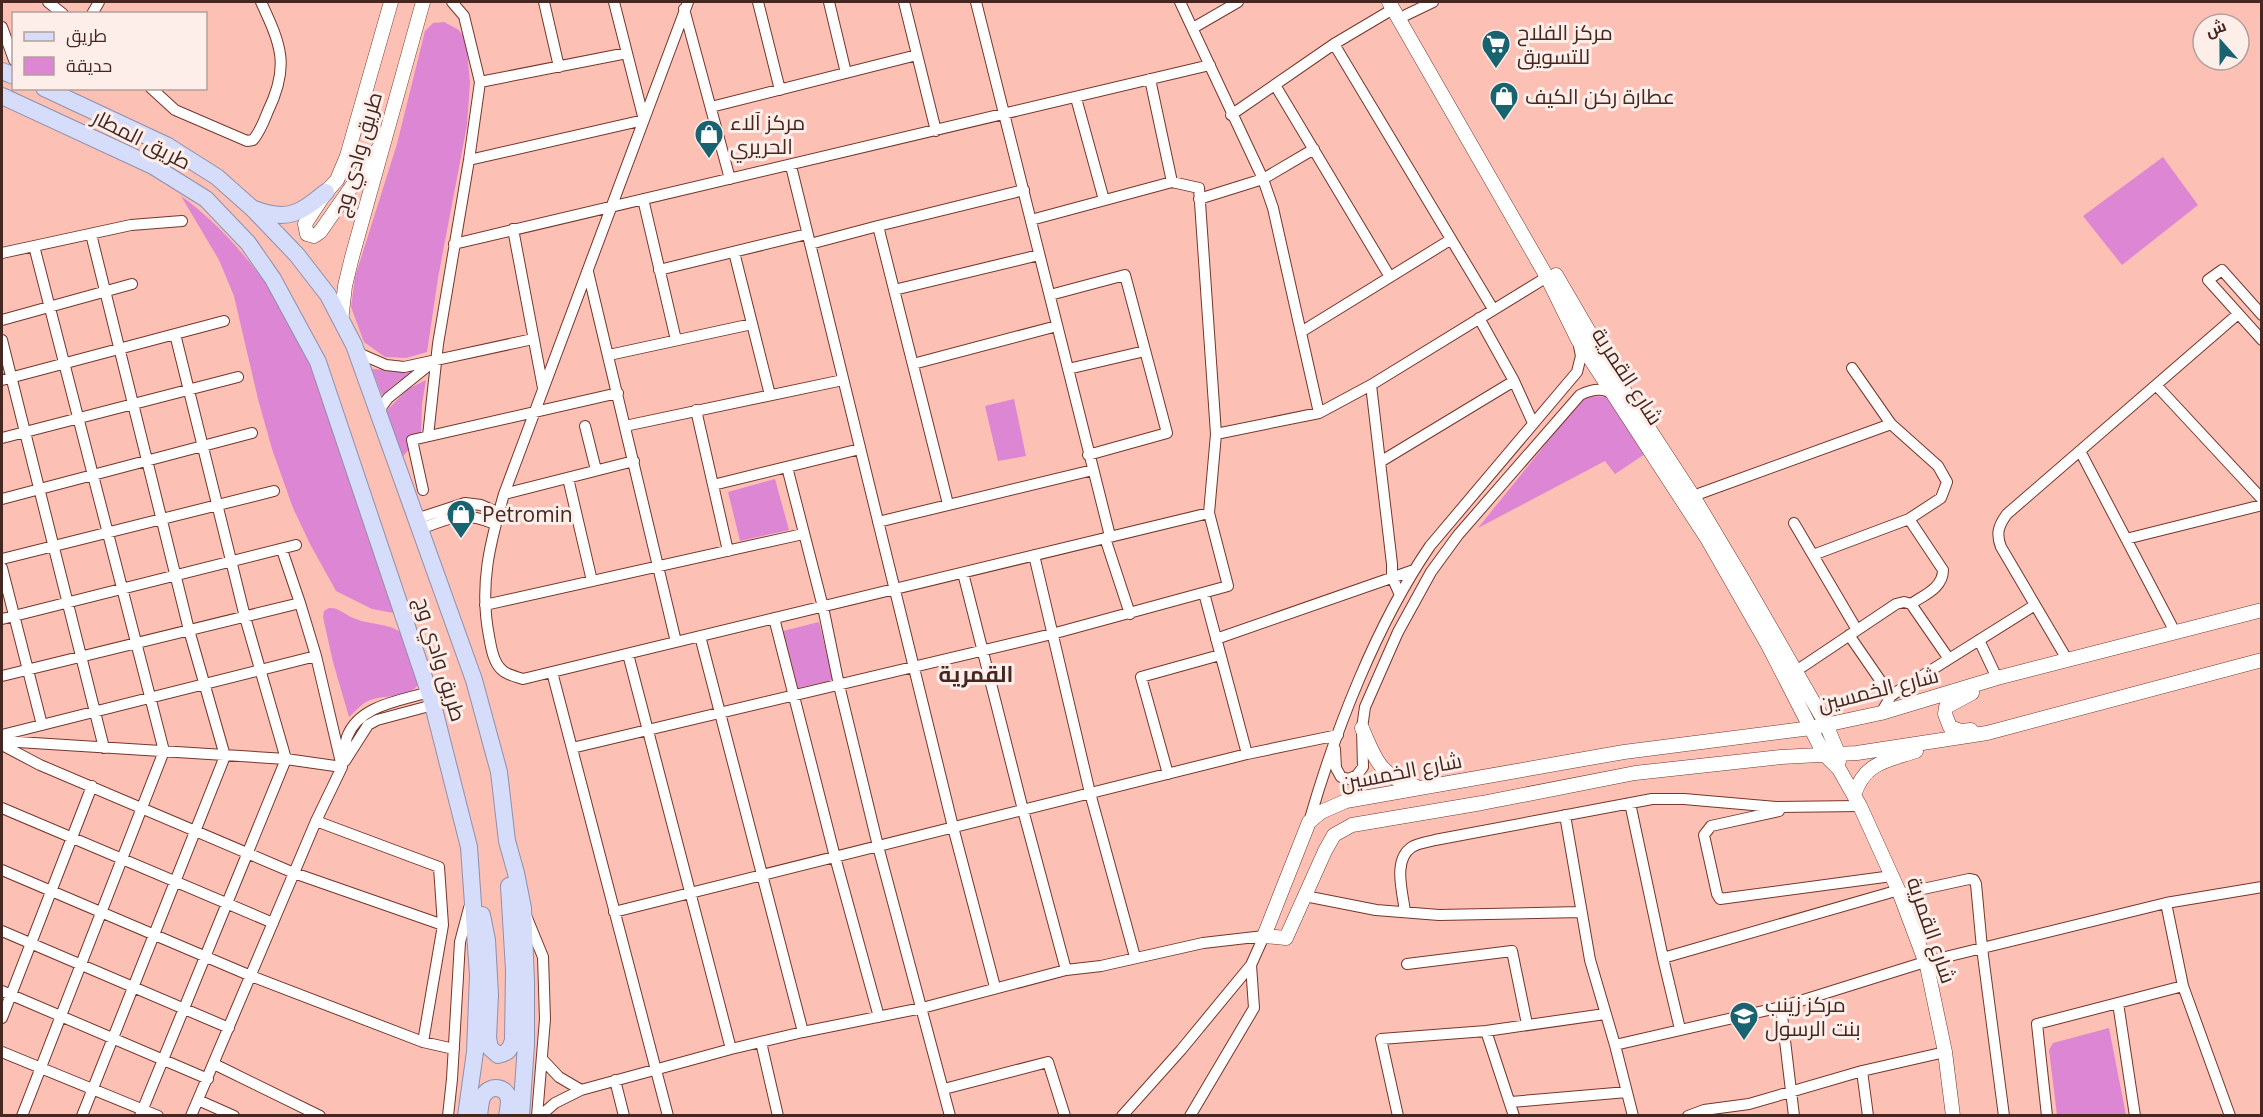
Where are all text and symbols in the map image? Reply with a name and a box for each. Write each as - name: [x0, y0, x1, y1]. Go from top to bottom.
- legend: [12, 12, 207, 90]
- north arrow: [2191, 12, 2251, 72]
- text: ش: [2202, 14, 2229, 42]
- place label: مركز الفلاح للتسويق: [1517, 18, 1613, 70]
- text: طريق: [66, 23, 107, 48]
- supermarket icon: مركز الفلاح للتسويق: [1480, 28, 1512, 70]
- text: حديقة: [66, 53, 112, 77]
- shop icon: عطارة ركن الكيف: [1488, 80, 1520, 122]
- place label: عطارة ركن الكيف: [1525, 82, 1675, 110]
- street label: طريق وادي وج: [326, 88, 391, 220]
- street label: طريق المطار: [87, 102, 196, 176]
- place label: مركز آلاء الحريري: [730, 108, 805, 163]
- shop icon: مركز آلاء الحريري: [693, 118, 725, 160]
- street label: شارع القمرية: [1585, 322, 1670, 431]
- shop icon: Petromin: [445, 498, 477, 540]
- place label: Petromin: [482, 500, 573, 528]
- street label: طريق وادي وج: [406, 593, 473, 725]
- district label: القمرية: [939, 658, 1013, 688]
- street label: شارع الخمسين: [1815, 660, 1941, 718]
- street label: شارع الخمسين: [1338, 745, 1464, 797]
- street label: شارع القمرية: [1900, 873, 1963, 987]
- place label: مركز زينب بنت الرسول: [1765, 990, 1861, 1042]
- school or university icon: مركز زينب بنت الرسول: [1728, 1000, 1760, 1042]

